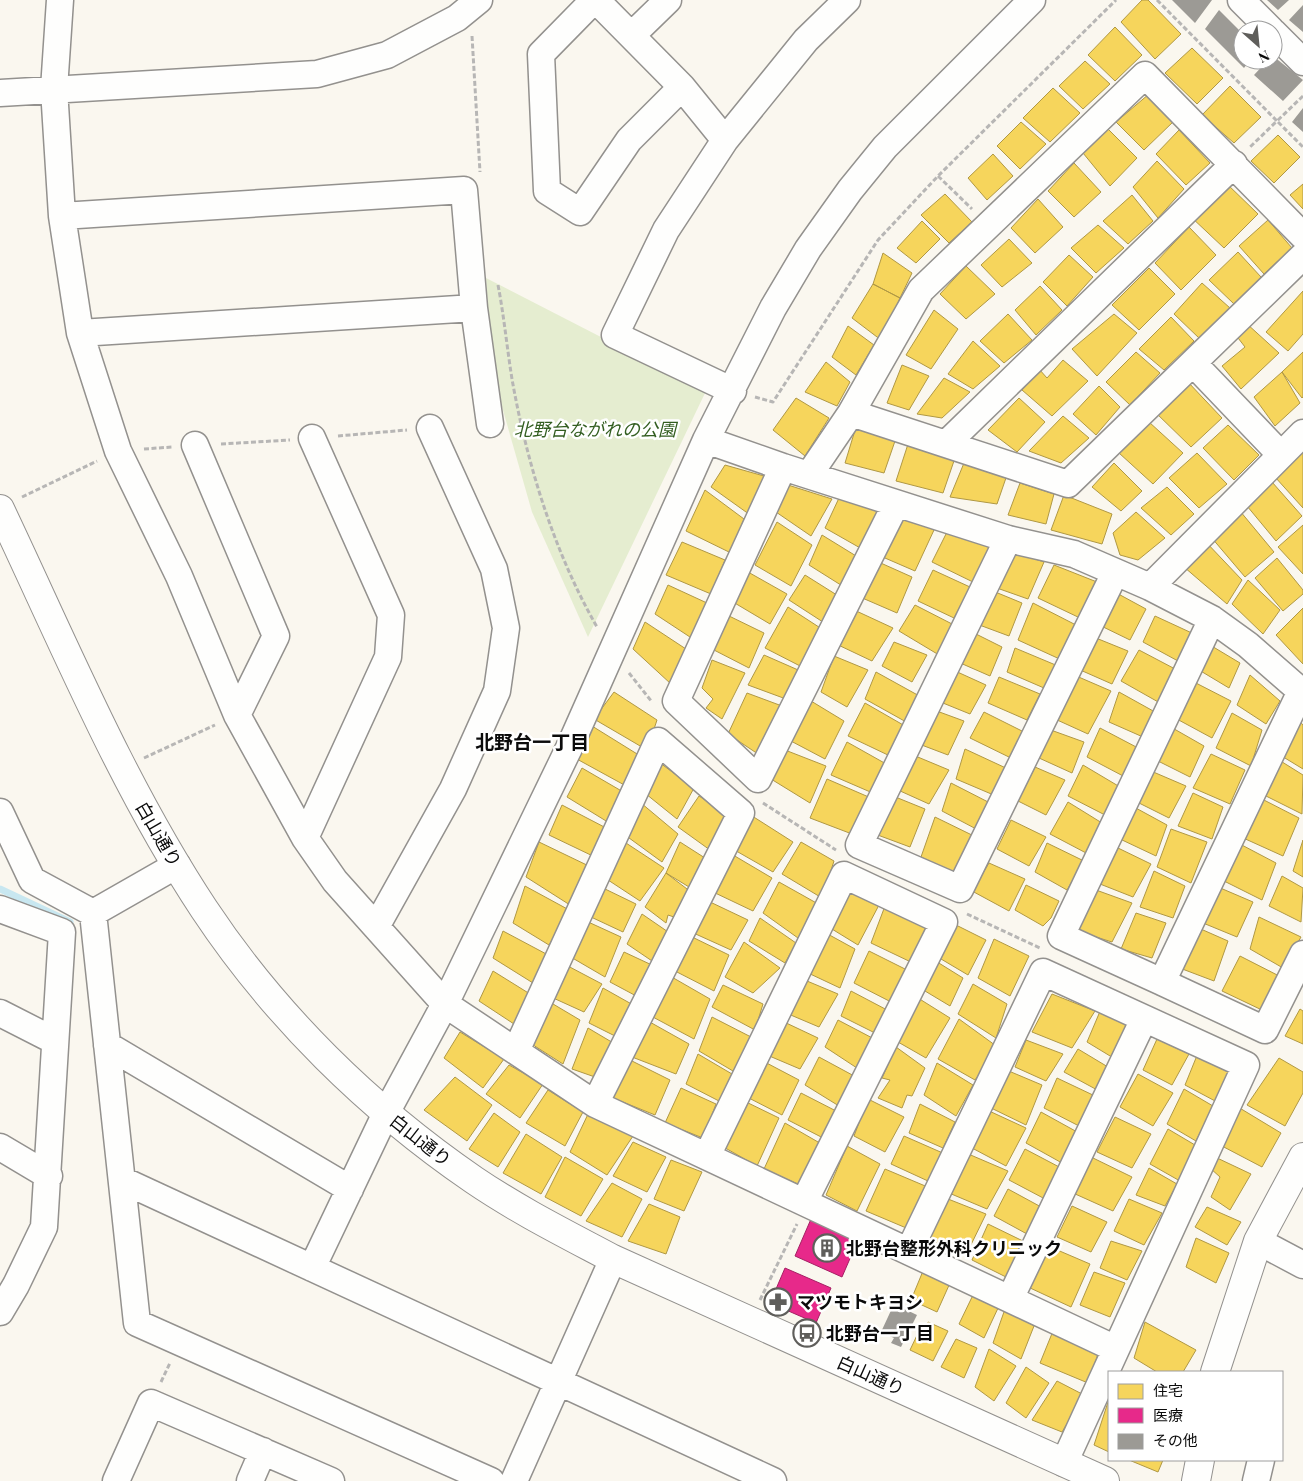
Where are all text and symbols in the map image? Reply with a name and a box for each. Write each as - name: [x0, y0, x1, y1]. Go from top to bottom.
- north arrow: [1233, 20, 1283, 70]
- text: N: [1255, 46, 1273, 68]
- park label: 北野台ながれの公園: [514, 417, 679, 441]
- district label: 北野台一丁目: [475, 728, 589, 754]
- street label: 白山通り: [131, 797, 187, 871]
- street label: 白山通り: [385, 1108, 457, 1172]
- building icon: 北野台整形外科クリニック: [812, 1233, 842, 1263]
- place label: 北野台整形外科クリニック: [846, 1236, 1062, 1260]
- pharmacy icon: マツモトキヨシ: [763, 1287, 793, 1317]
- place label: マツモトキヨシ: [797, 1290, 923, 1314]
- bus stop icon: 北野台一丁目: [792, 1318, 822, 1348]
- place label: 北野台一丁目: [826, 1321, 934, 1345]
- street label: 白山通り: [833, 1349, 909, 1401]
- legend: [1108, 1371, 1283, 1461]
- text: 住宅: [1153, 1380, 1183, 1400]
- text: 医療: [1153, 1405, 1183, 1425]
- text: その他: [1153, 1430, 1198, 1450]

